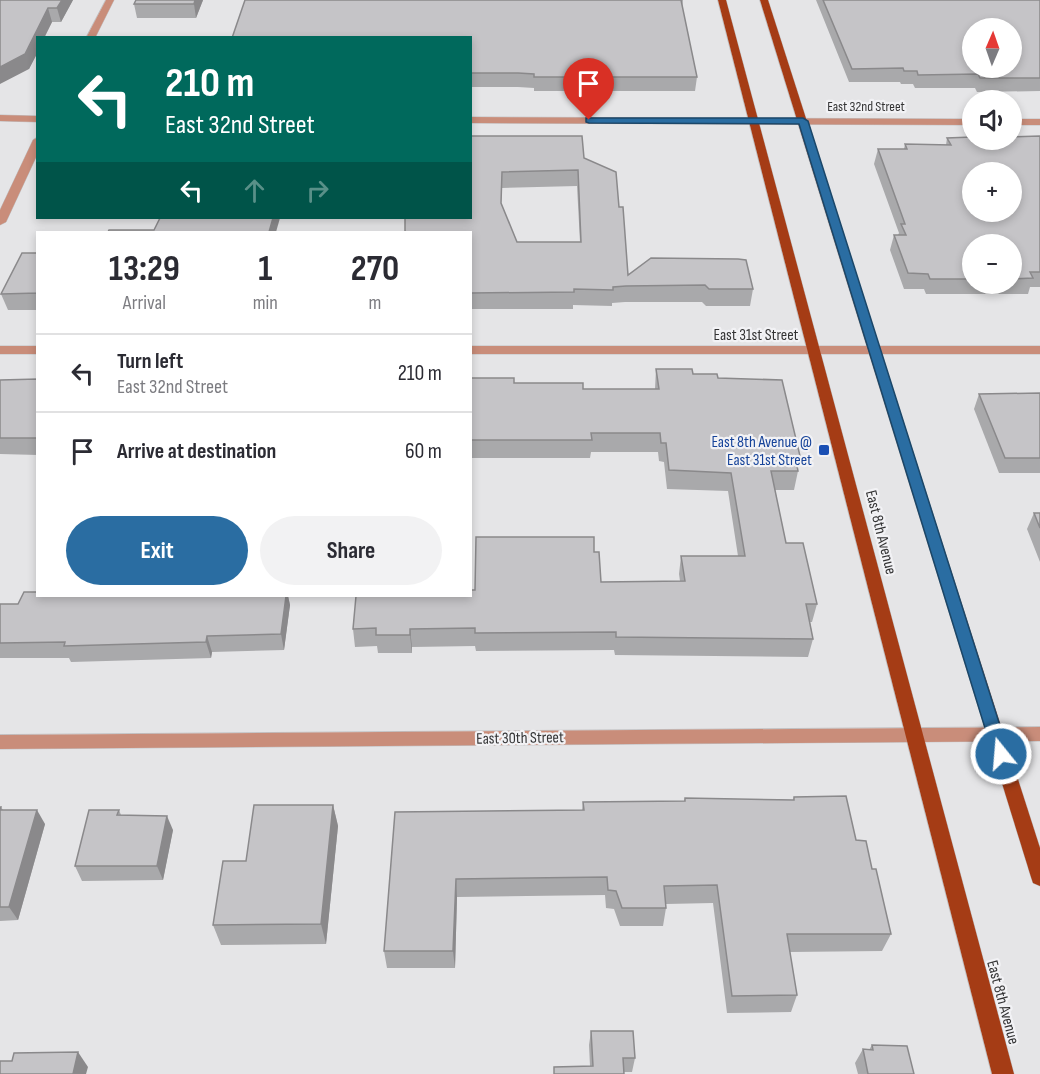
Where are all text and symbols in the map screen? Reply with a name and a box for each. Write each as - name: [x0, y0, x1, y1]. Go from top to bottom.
- north arrow: [962, 18, 1022, 78]
- map controls: [962, 18, 1022, 294]
- text: 210 m: [165, 58, 254, 109]
- pin: [563, 58, 614, 120]
- icon: left: [66, 60, 144, 138]
- icon: arrive: [572, 67, 605, 100]
- button: sound: [962, 90, 1022, 150]
- street label: East 32nd Street: [827, 98, 905, 115]
- text: East 32nd Street: [165, 109, 315, 141]
- button: +: [962, 162, 1022, 222]
- icon: left: [175, 174, 208, 207]
- icon: ahead: [238, 174, 271, 207]
- icon: right: [301, 174, 334, 207]
- button: −: [962, 234, 1022, 294]
- text: 13:29: [109, 248, 180, 291]
- text: 1: [258, 248, 272, 291]
- text: 270: [351, 248, 399, 291]
- text: Arrival: [123, 291, 166, 315]
- text: min: [253, 291, 278, 315]
- text: m: [369, 291, 381, 315]
- street label: East 31st Street: [714, 326, 799, 345]
- text: Turn left: [117, 348, 183, 375]
- icon: left: [66, 357, 99, 390]
- text: 210 m: [398, 360, 442, 387]
- text: East 32nd Street: [117, 375, 228, 399]
- place label: East 8th Avenue @ East 31st Street: [711, 433, 812, 470]
- icon: arrive: [66, 435, 99, 468]
- text: Arrive at destination: [117, 438, 276, 465]
- text: 60 m: [405, 438, 442, 465]
- marker: East 8th Avenue @ East 31st Street: [817, 443, 831, 457]
- street label: East 8th Avenue: [861, 488, 900, 576]
- button: Exit: [66, 516, 248, 585]
- button: Share: [260, 516, 442, 585]
- position arrow: [969, 722, 1033, 786]
- street label: East 30th Street: [476, 728, 564, 749]
- street label: East 8th Avenue: [982, 958, 1023, 1046]

